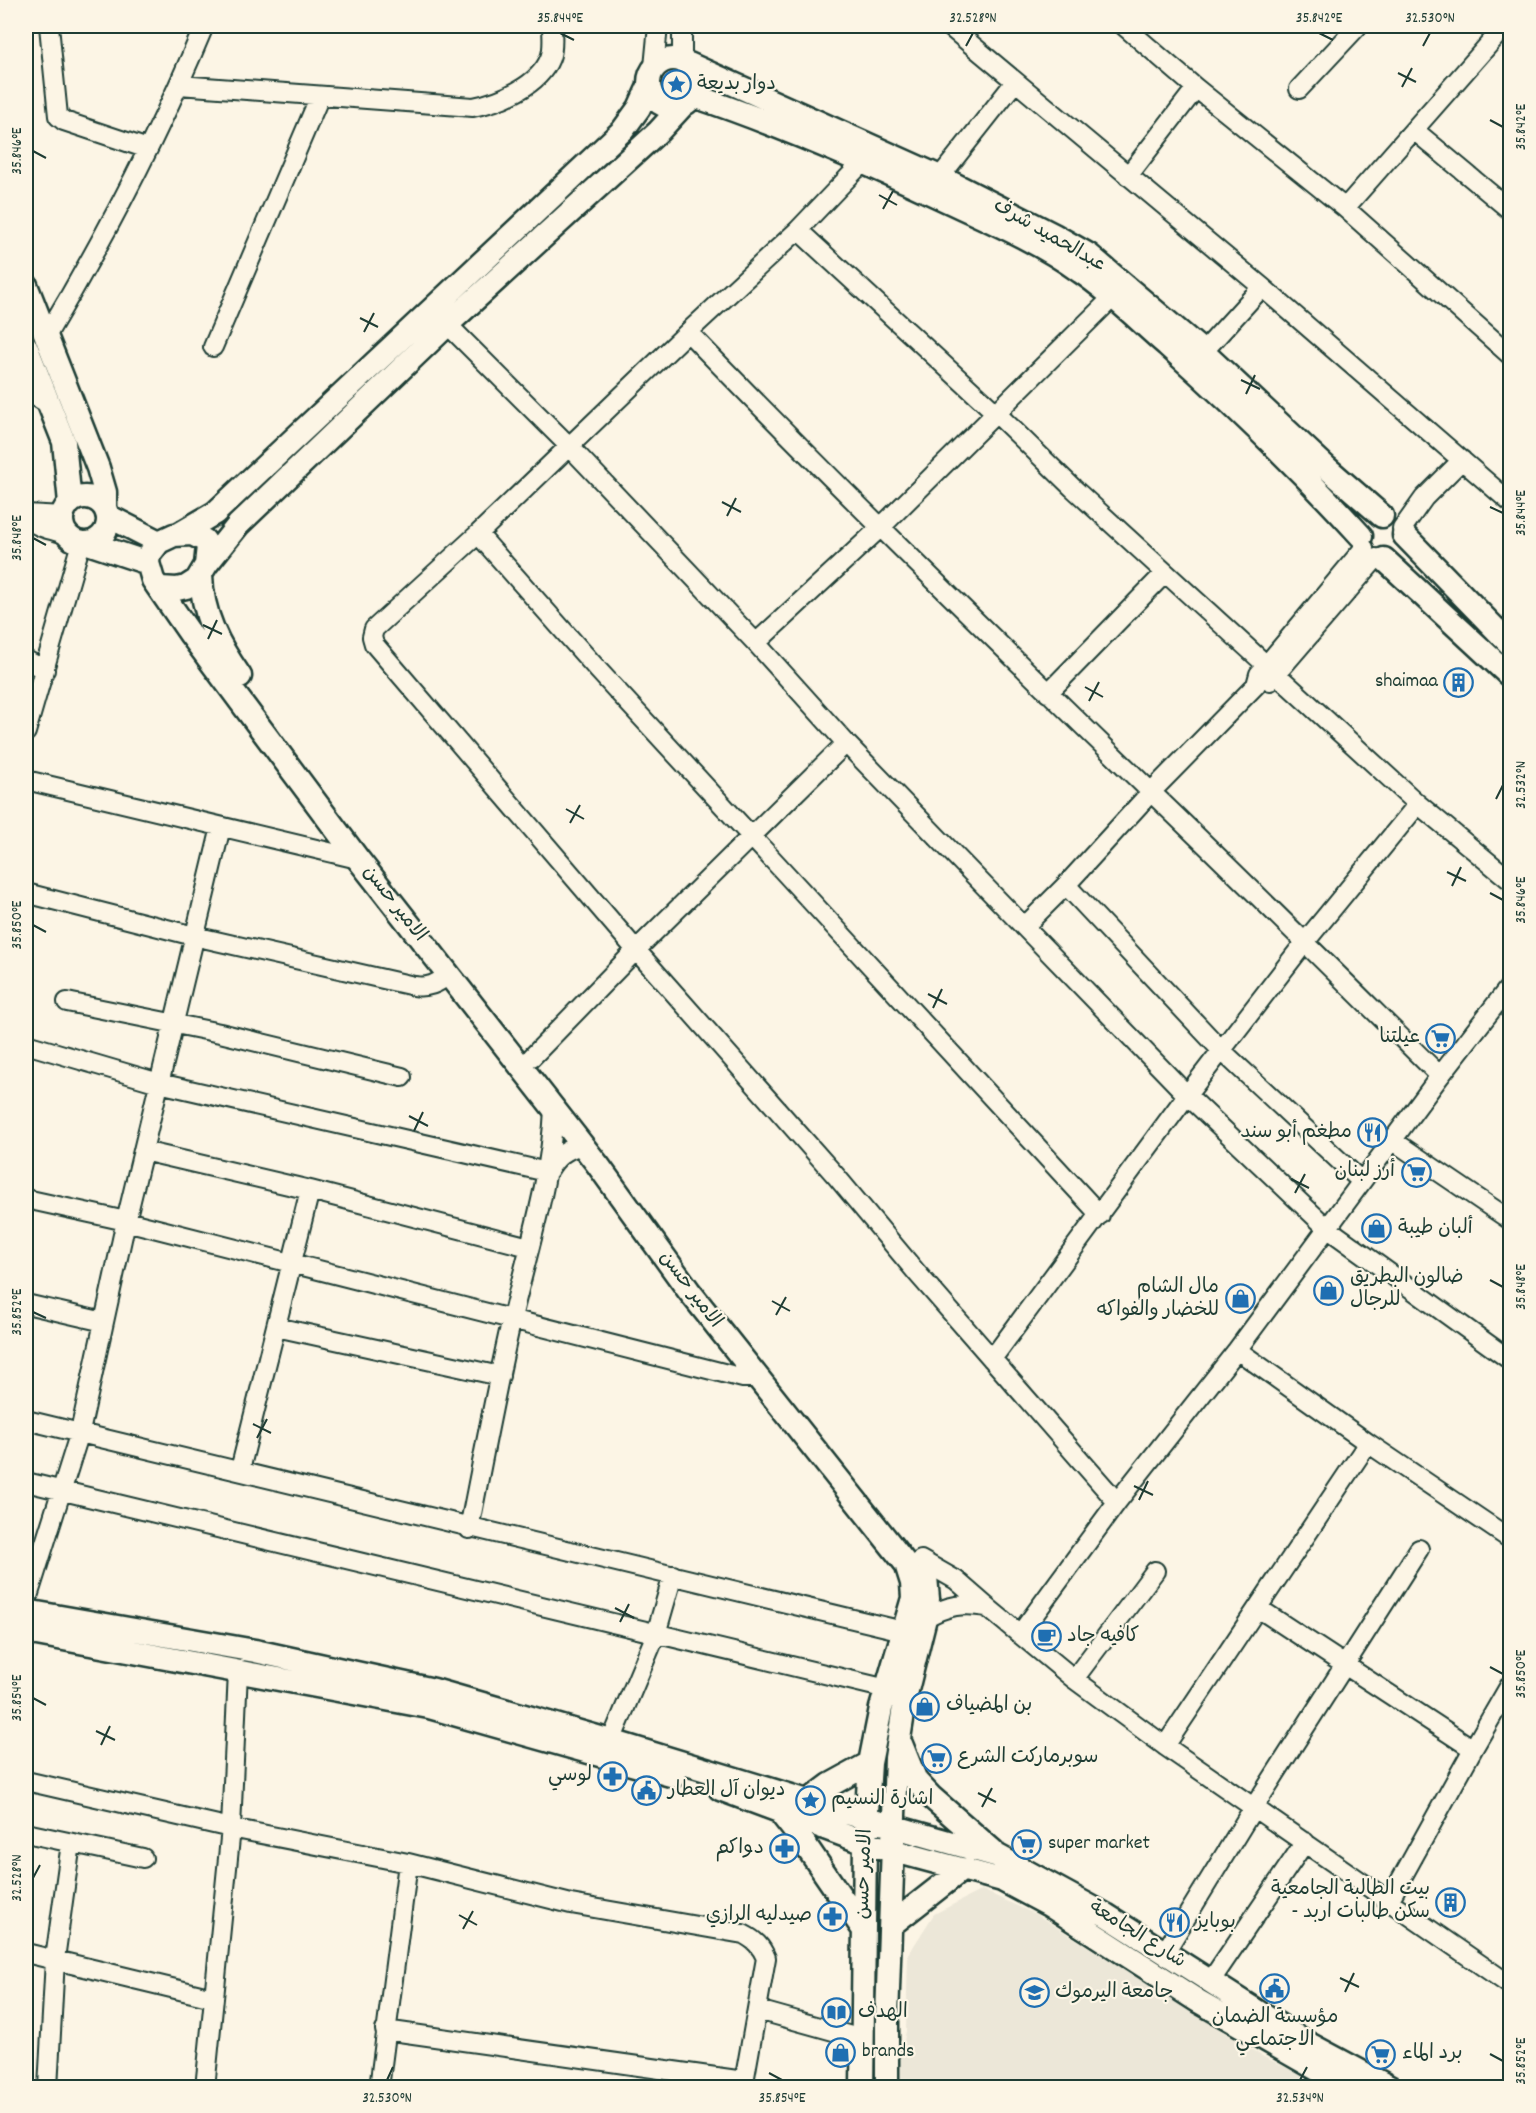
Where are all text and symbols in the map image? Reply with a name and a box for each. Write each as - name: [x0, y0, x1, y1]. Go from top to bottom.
- text: 35.844°E: [537, 8, 583, 30]
- text: 32.528°N: [949, 8, 997, 30]
- text: 35.842°E: [1296, 8, 1342, 30]
- text: 32.530°N: [1405, 8, 1455, 30]
- place icon: دوار بديعة: [660, 69, 692, 101]
- place label: دوار بديعة: [697, 71, 776, 99]
- text: 35.842°E: [1511, 104, 1533, 150]
- text: 35.846°E: [7, 127, 29, 175]
- street label: عبدالحميد شرف: [988, 192, 1110, 280]
- text: 35.844°E: [1511, 490, 1533, 536]
- text: 35.848°E: [7, 515, 29, 561]
- building icon: shaimaa: [1443, 666, 1475, 698]
- place label: shaimaa: [1375, 668, 1439, 696]
- text: 32.532°N: [1511, 761, 1533, 809]
- street label: الامير حسن: [355, 860, 433, 948]
- text: 35.846°E: [1511, 876, 1533, 924]
- text: 35.850°E: [7, 900, 29, 949]
- supermarket icon: عيلتنا: [1425, 1022, 1457, 1054]
- place label: عيلتنا: [1379, 1024, 1420, 1052]
- restaurant icon: مطغم أبو سند: [1357, 1117, 1389, 1149]
- place label: مطغم أبو سند: [1240, 1119, 1352, 1147]
- supermarket icon: أرز لبنان: [1400, 1156, 1432, 1188]
- place label: أرز لبنان: [1334, 1158, 1395, 1186]
- shop icon: ألبان طيبة: [1361, 1213, 1393, 1245]
- place label: ألبان طيبة: [1398, 1215, 1473, 1243]
- street label: الامير حسن: [652, 1245, 728, 1335]
- place label: ضالون البطريق للرجال: [1350, 1264, 1463, 1315]
- text: 35.848°E: [1511, 1264, 1533, 1310]
- place label: مال الشام للخضار والفواكه: [1097, 1274, 1219, 1325]
- shop icon: ضالون البطريق للرجال: [1313, 1274, 1345, 1306]
- shop icon: مال الشام للخضار والفواكه: [1224, 1283, 1256, 1315]
- text: 35.852°E: [7, 1288, 29, 1336]
- cafe icon: كافيه جاد: [1030, 1621, 1062, 1653]
- place label: كافيه جاد: [1067, 1623, 1139, 1651]
- text: 35.850°E: [1511, 1649, 1533, 1698]
- text: 35.854°E: [7, 1674, 29, 1721]
- shop icon: بن المضياف: [909, 1690, 941, 1722]
- place label: بن المضياف: [946, 1692, 1032, 1720]
- supermarket icon: سوبرماركت الشرع: [920, 1742, 952, 1774]
- place label: سوبرماركت الشرع: [957, 1744, 1099, 1772]
- pharmacy icon: لوسي: [597, 1760, 629, 1792]
- place label: لوسي: [548, 1762, 592, 1791]
- public building icon: ديوان آل العطار: [631, 1775, 663, 1807]
- place label: ديوان آل العطار: [666, 1777, 786, 1805]
- place icon: اشارة النسيم: [794, 1784, 826, 1816]
- place label: اشارة النسيم: [831, 1786, 933, 1814]
- street label: الامير حسن: [849, 1828, 881, 1920]
- supermarket icon: super market: [1011, 1828, 1043, 1860]
- place label: super market: [1048, 1830, 1150, 1858]
- pharmacy icon: دواكم: [769, 1833, 801, 1865]
- place label: دواكم: [716, 1835, 764, 1863]
- text: 32.528°N: [7, 1854, 29, 1902]
- place label: بيت الطالبة الجامعية - سكن طالبات اربد: [1271, 1876, 1430, 1927]
- building icon: بيت الطالبة الجامعية - سكن طالبات اربد: [1435, 1886, 1467, 1918]
- street label: شارع الجامعة: [1083, 1894, 1191, 1976]
- pharmacy icon: صيدليه الرازي: [817, 1900, 849, 1932]
- place label: صيدليه الرازي: [706, 1902, 812, 1930]
- restaurant icon: بوبايز: [1158, 1907, 1190, 1939]
- place label: بوبايز: [1193, 1909, 1236, 1937]
- public building icon: مؤسسة الضمان الاجتماعي: [1259, 1972, 1291, 2004]
- school or university icon: جامعة اليرموك: [1018, 1977, 1050, 2009]
- place label: جامعة اليرموك: [1055, 1979, 1173, 2007]
- library icon: الهدف: [821, 1997, 853, 2029]
- place label: الهدف: [858, 1999, 908, 2027]
- place label: مؤسسة الضمان الاجتماعي: [1212, 2004, 1338, 2056]
- shop icon: brands: [825, 2036, 857, 2068]
- text: 35.852°E: [1511, 2037, 1533, 2085]
- place label: brands: [862, 2038, 915, 2066]
- supermarket icon: برد الماء: [1365, 2038, 1397, 2070]
- place label: برد الماء: [1402, 2040, 1463, 2068]
- text: 32.530°N: [362, 2088, 412, 2110]
- text: 35.854°E: [759, 2088, 806, 2110]
- text: 32.534°N: [1276, 2088, 1324, 2110]

